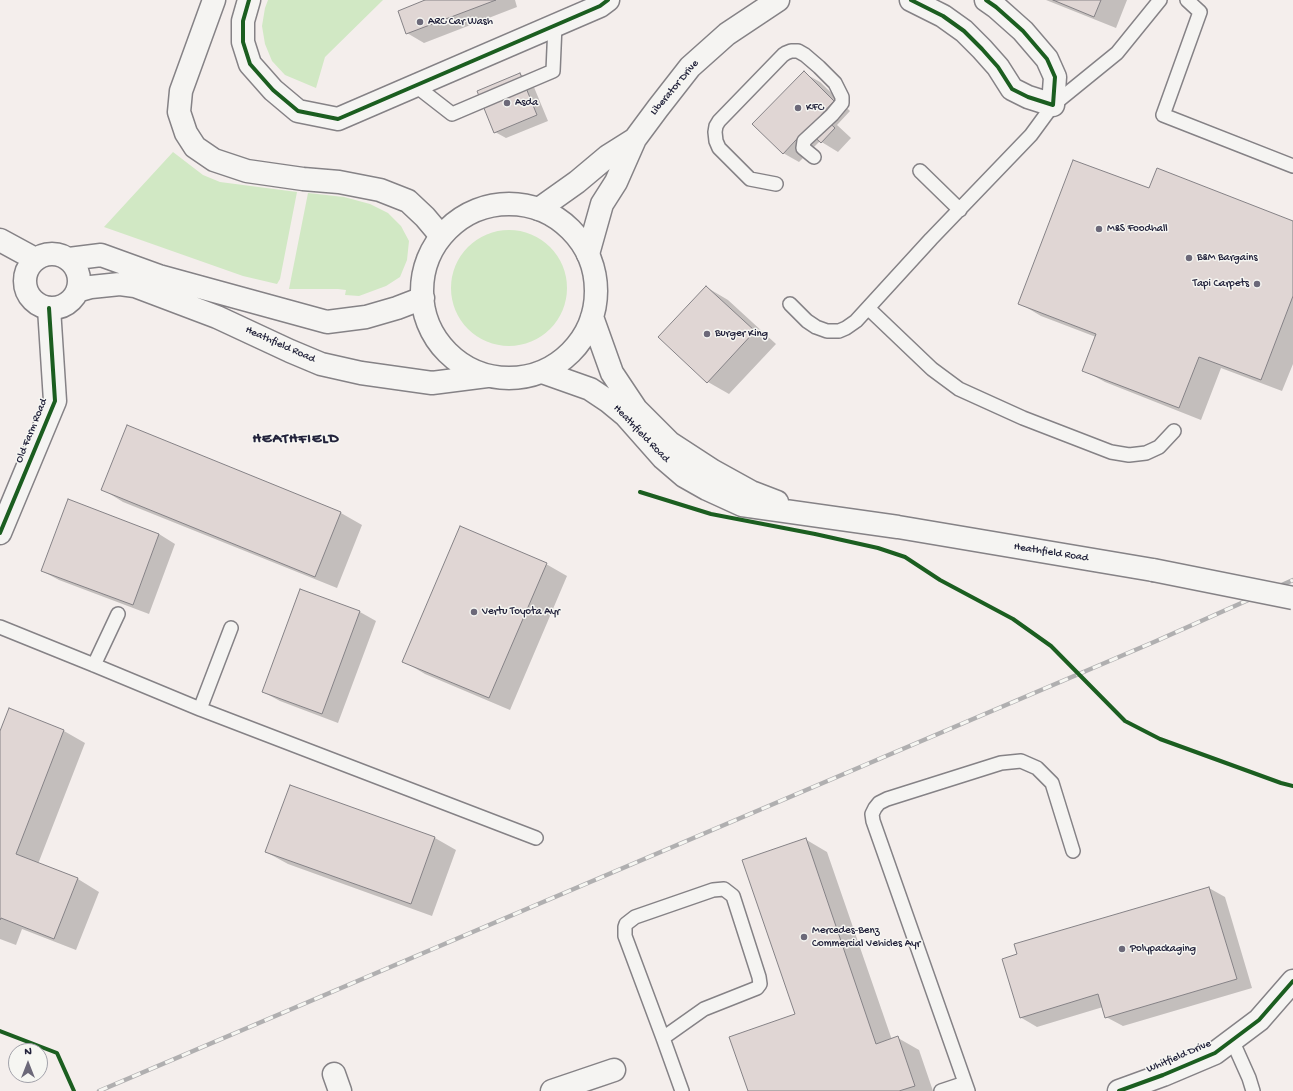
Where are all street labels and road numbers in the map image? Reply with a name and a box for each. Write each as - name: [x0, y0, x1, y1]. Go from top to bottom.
- street label: Liberator Drive: [648, 57, 702, 119]
- street label: Heathfield Road: [243, 324, 317, 366]
- street label: Old Farm Road: [13, 397, 51, 465]
- street label: Heathfield Road: [610, 402, 672, 466]
- street label: Heathfield Road: [1013, 541, 1089, 565]
- street label: Whitfield Drive: [1145, 1037, 1213, 1077]

